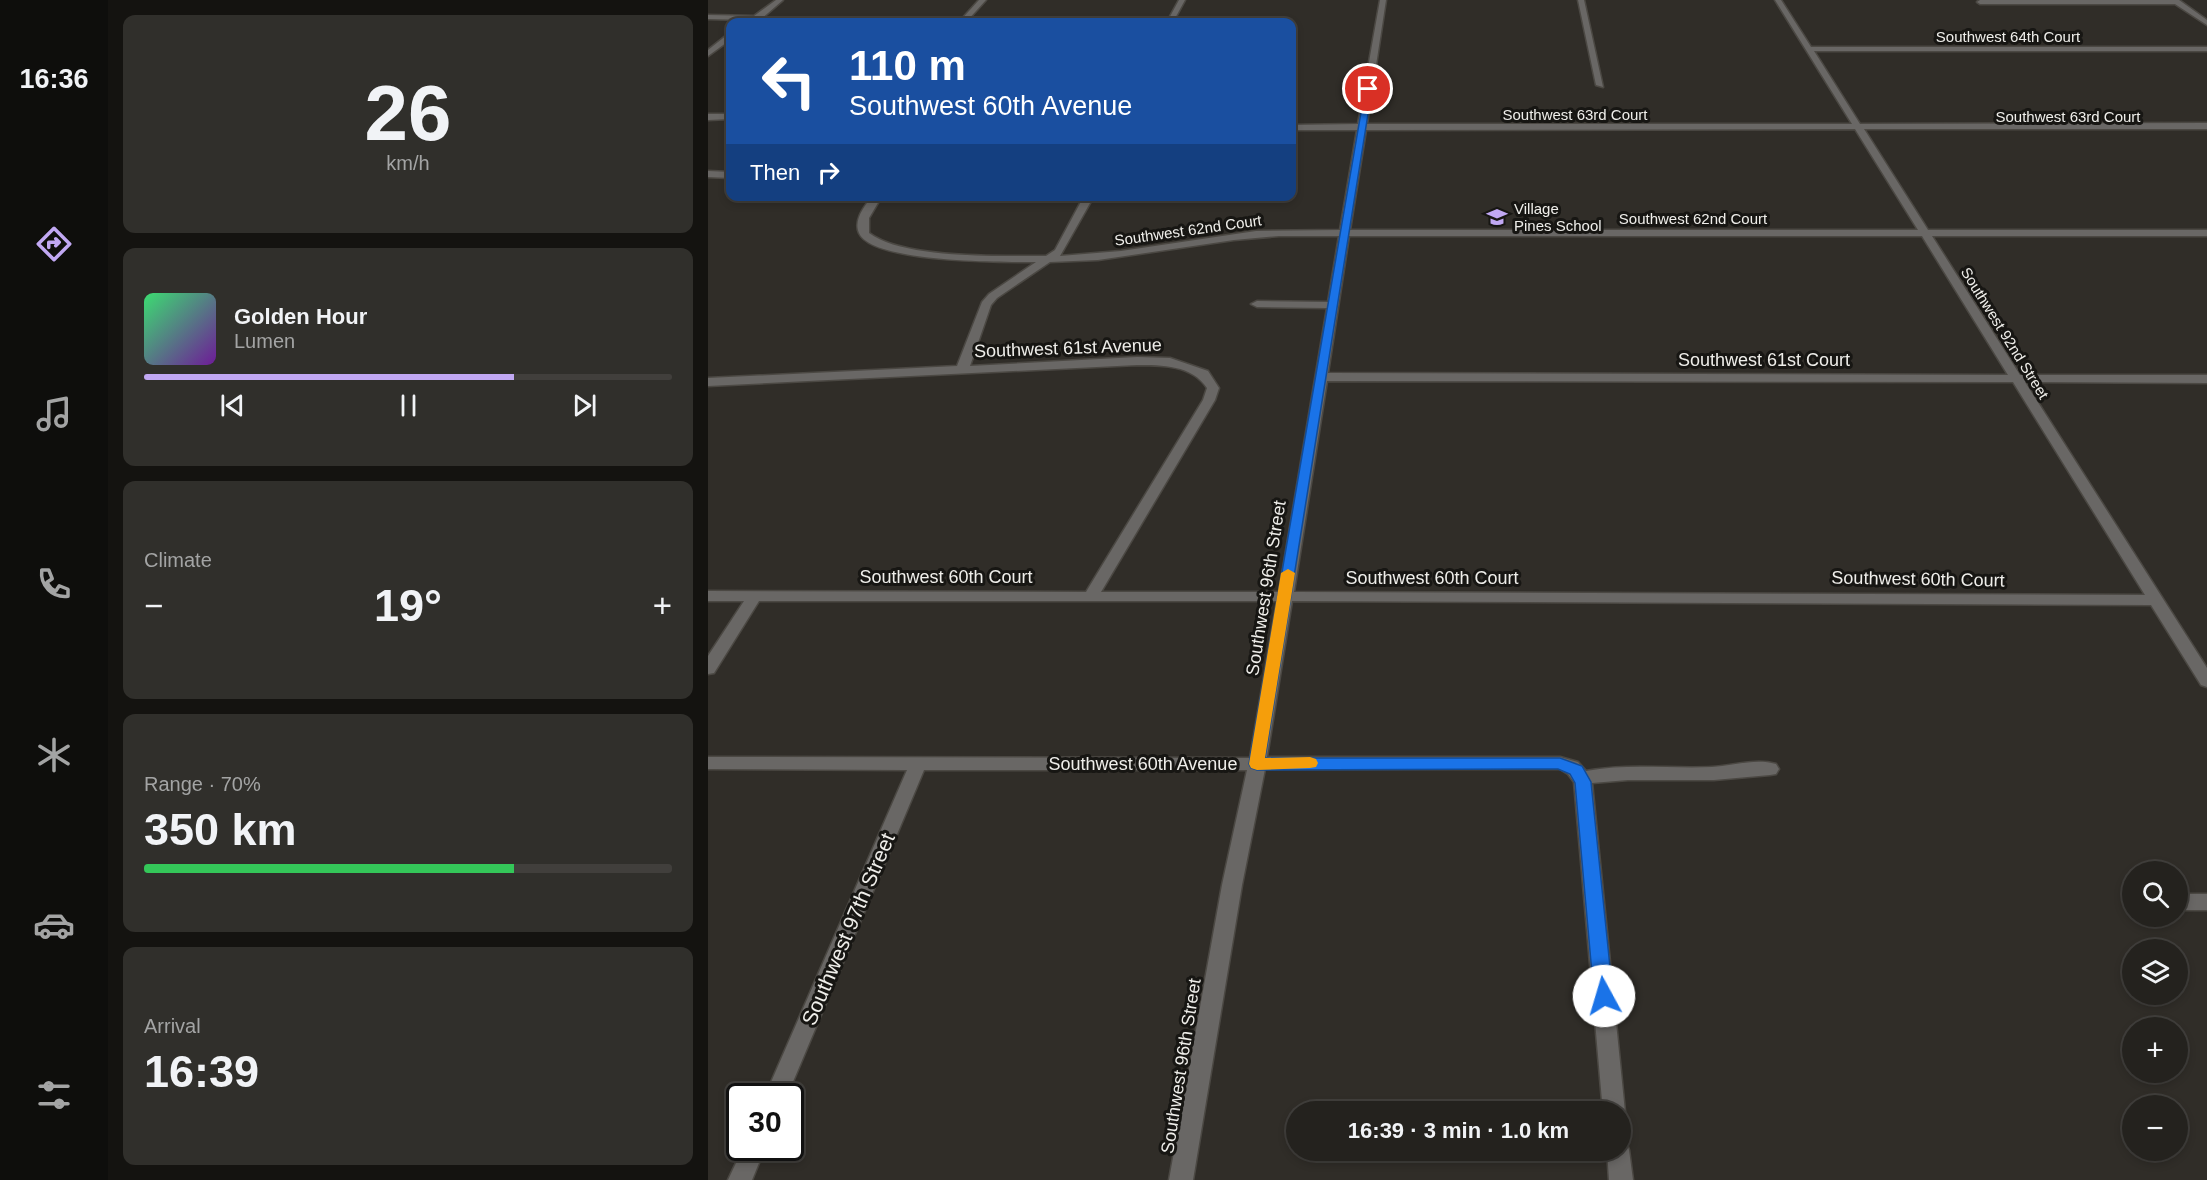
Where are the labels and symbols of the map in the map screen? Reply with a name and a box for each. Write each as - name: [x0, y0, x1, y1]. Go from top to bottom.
- street label: Southwest 64th Court: [1936, 28, 2081, 45]
- pin: [1342, 63, 1393, 114]
- street label: Southwest 63rd Court: [1502, 106, 1648, 123]
- street label: Southwest 63rd Court: [1995, 108, 2141, 125]
- place label: Village Pines School: [1514, 200, 1602, 234]
- school or university icon: Village Pines School: [1485, 205, 1509, 229]
- street label: Southwest 62nd Court: [1619, 210, 1768, 227]
- street label: Southwest 62nd Court: [1113, 211, 1263, 249]
- street label: Southwest 92nd Street: [1958, 264, 2053, 403]
- street label: Southwest 61st Avenue: [974, 335, 1162, 361]
- street label: Southwest 61st Court: [1678, 350, 1850, 370]
- street label: Southwest 96th Street: [1242, 499, 1290, 677]
- street label: Southwest 60th Court: [859, 567, 1033, 587]
- street label: Southwest 60th Court: [1831, 567, 2005, 591]
- street label: Southwest 60th Court: [1345, 568, 1519, 588]
- street label: Southwest 60th Avenue: [1049, 754, 1237, 774]
- street label: Southwest 97th Street: [797, 829, 899, 1029]
- position arrow: [1572, 964, 1636, 1028]
- street label: Southwest 96th Street: [1157, 977, 1205, 1155]
- speed limit sign: 30: [726, 1083, 804, 1161]

